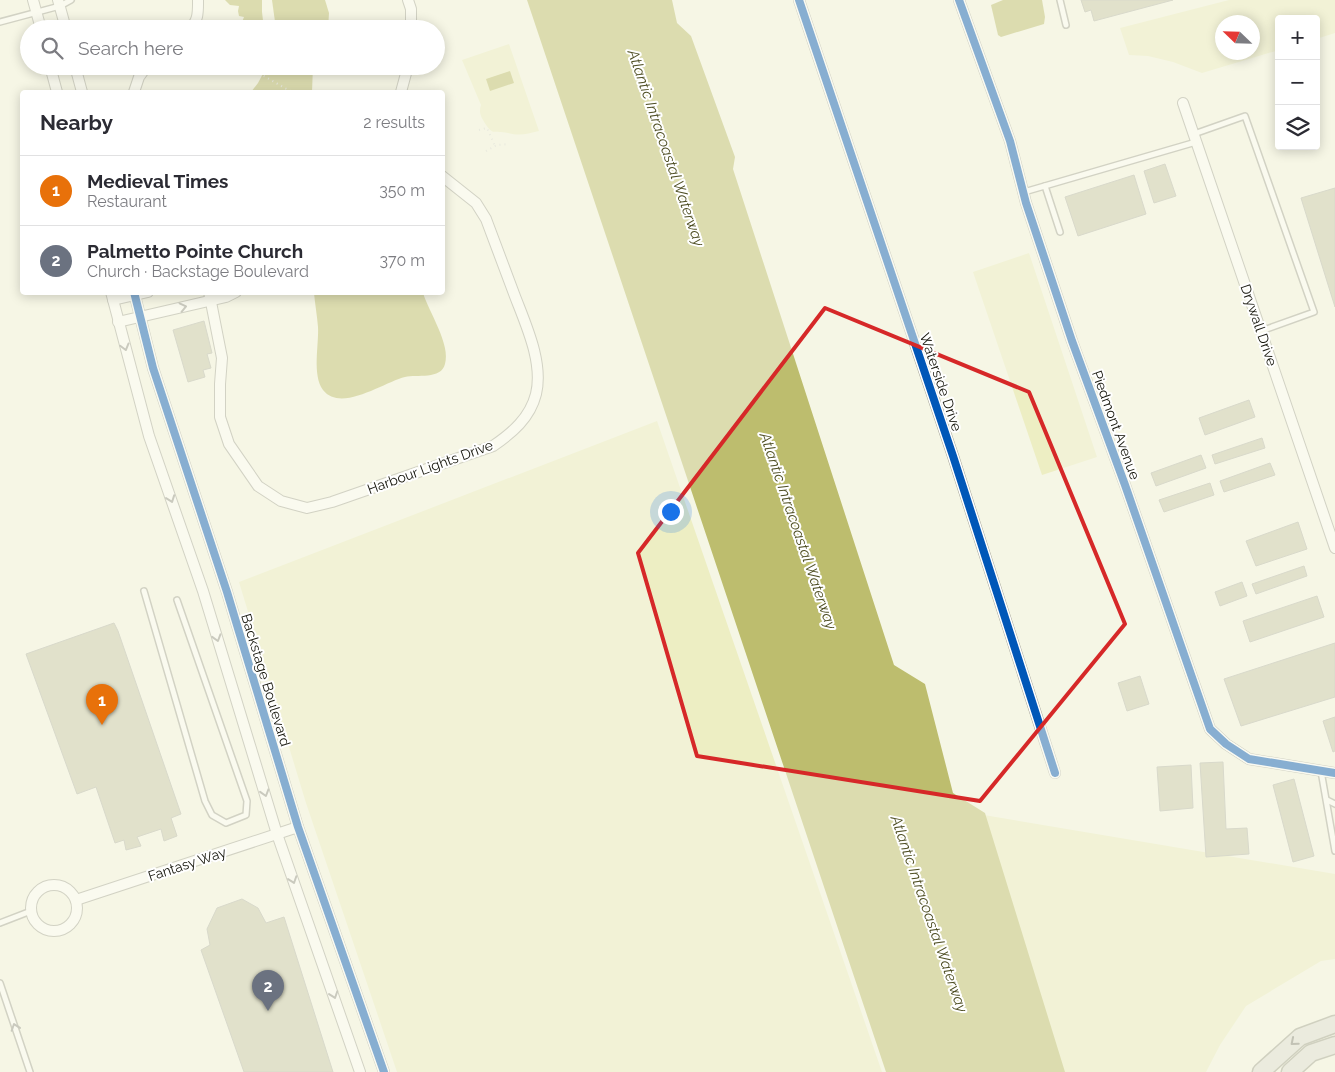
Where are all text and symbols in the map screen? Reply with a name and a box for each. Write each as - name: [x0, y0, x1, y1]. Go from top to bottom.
- north arrow: [1215, 15, 1260, 60]
- map controls: [1275, 15, 1320, 150]
- button: +: [1275, 15, 1320, 60]
- search box: [20, 20, 445, 75]
- icon: search: [38, 34, 66, 62]
- text: Search here: [78, 37, 184, 59]
- water label: Atlantic Intracoastal Waterway: [623, 46, 708, 249]
- button: −: [1275, 60, 1320, 105]
- button: layers: [1275, 105, 1320, 150]
- text: Nearby: [40, 110, 113, 135]
- text: 2 results: [363, 113, 425, 132]
- text: Medieval Times: [87, 170, 229, 192]
- text: 1: [52, 181, 60, 200]
- text: 350 m: [379, 181, 425, 200]
- text: Restaurant: [87, 192, 167, 211]
- text: Palmetto Pointe Church: [87, 240, 303, 262]
- text: 2: [51, 251, 61, 270]
- text: 370 m: [379, 251, 425, 270]
- text: Church · Backstage Boulevard: [87, 262, 309, 281]
- street label: Drywall Drive: [1238, 282, 1280, 368]
- one-way arrow: [178, 302, 187, 313]
- street label: Waterside Drive: [917, 331, 965, 433]
- one-way arrow: [119, 342, 130, 351]
- street label: Piedmont Avenue: [1089, 368, 1143, 482]
- water label: Atlantic Intracoastal Waterway: [755, 429, 840, 632]
- street label: Harbour Lights Drive: [365, 437, 495, 497]
- one-way arrow: [165, 495, 175, 503]
- your location: [658, 499, 684, 525]
- street label: Backstage Boulevard: [238, 612, 294, 748]
- one-way arrow: [212, 633, 222, 641]
- pin: 1: [86, 684, 118, 725]
- one-way arrow: [259, 789, 269, 797]
- water label: Atlantic Intracoastal Waterway: [886, 812, 971, 1015]
- street label: Fantasy Way: [146, 844, 228, 884]
- one-way arrow: [287, 875, 297, 884]
- pin: 2: [252, 970, 284, 1011]
- one-way arrow: [328, 991, 338, 999]
- one-way arrow: [11, 1024, 21, 1032]
- one-way arrow: [1291, 1037, 1300, 1045]

